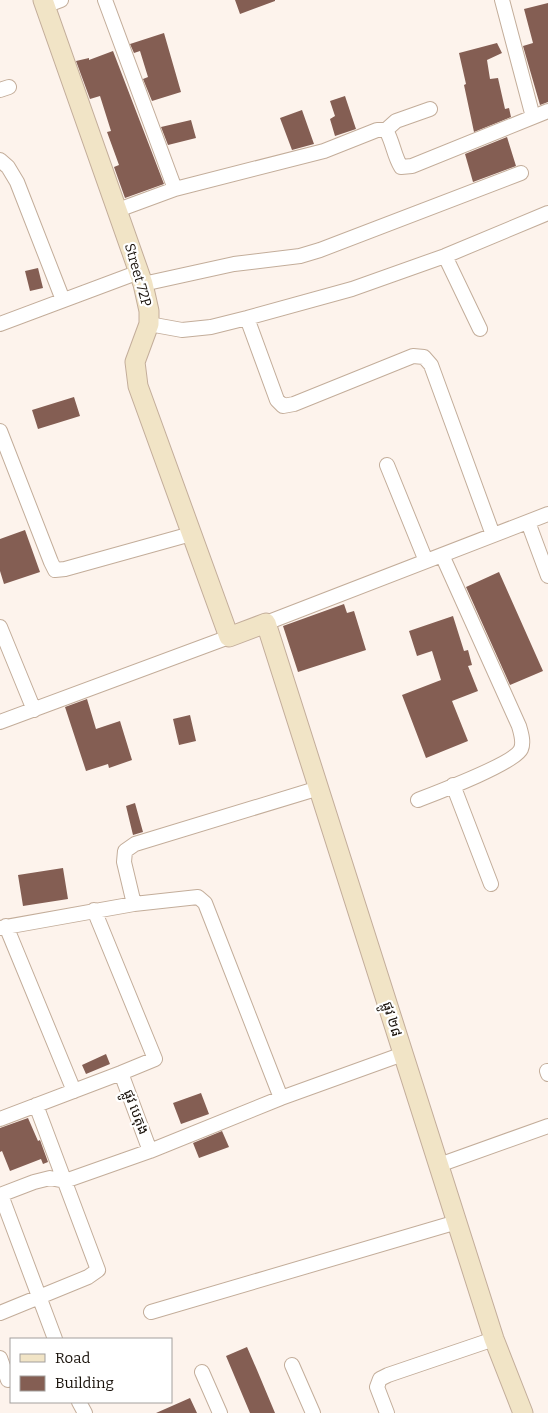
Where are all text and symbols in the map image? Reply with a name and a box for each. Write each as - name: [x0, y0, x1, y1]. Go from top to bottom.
- street label: Street 72P: [121, 241, 155, 309]
- street label: ផ្លូវ ២៨: [376, 999, 405, 1039]
- street label: ផ្លូវ បេតុង: [117, 1087, 152, 1138]
- legend: [10, 1338, 172, 1403]
- text: Road: [55, 1349, 90, 1367]
- text: Building: [55, 1374, 114, 1392]

